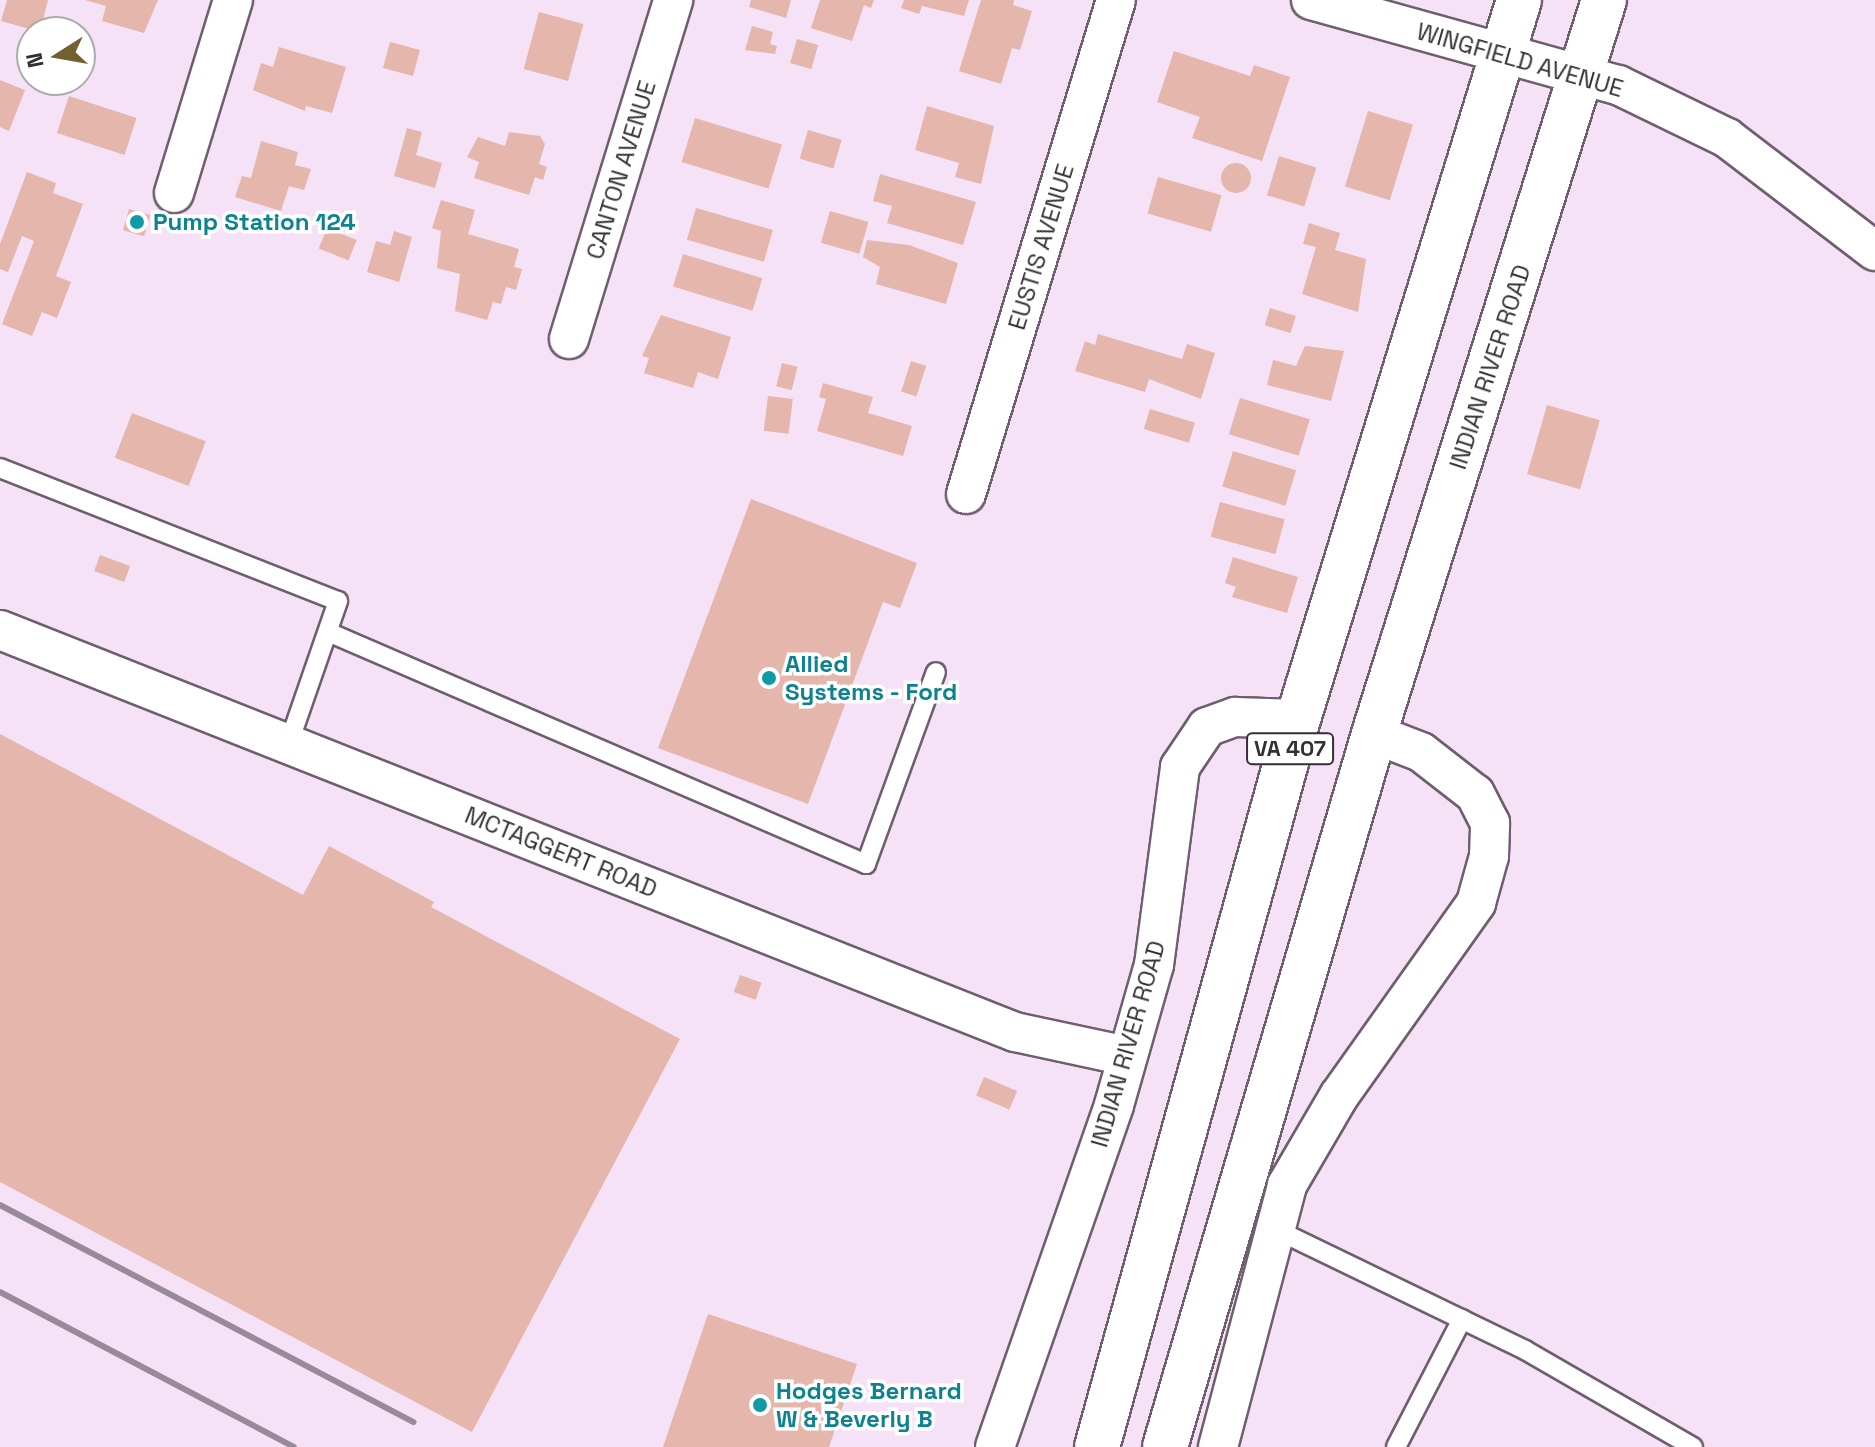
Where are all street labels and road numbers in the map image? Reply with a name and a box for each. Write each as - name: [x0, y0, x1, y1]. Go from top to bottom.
- street label: WINGFIELD AVENUE: [1413, 17, 1627, 103]
- street label: CANTON AVENUE: [580, 77, 662, 263]
- street label: EUSTIS AVENUE: [1002, 161, 1080, 333]
- street label: INDIAN RIVER ROAD: [1443, 261, 1537, 473]
- road number: VA 407: [1244, 731, 1336, 767]
- street label: MCTAGGERT ROAD: [460, 800, 662, 904]
- street label: INDIAN RIVER ROAD: [1085, 937, 1171, 1151]

